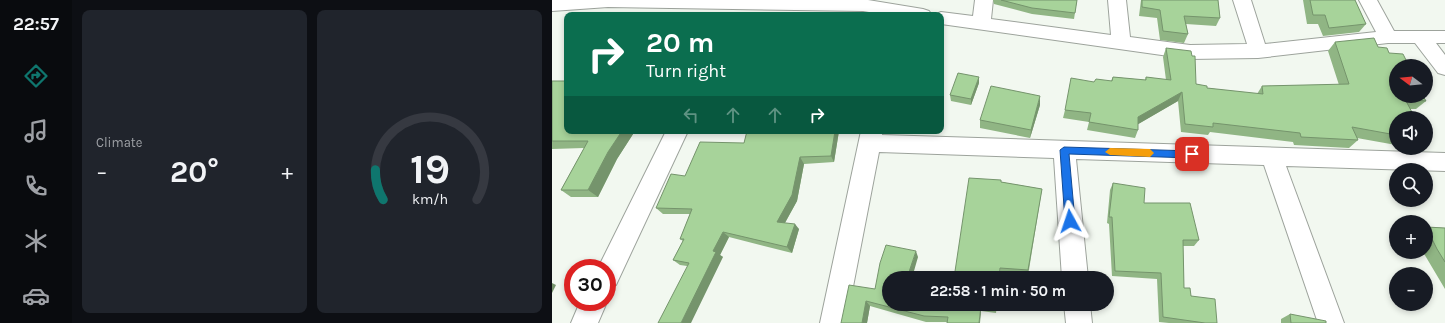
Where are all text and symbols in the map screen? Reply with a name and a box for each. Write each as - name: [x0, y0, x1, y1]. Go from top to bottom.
- text: 22:57: [13, 13, 59, 35]
- text: 20 m: [646, 26, 714, 59]
- icon: right: [580, 28, 632, 80]
- north arrow: [1389, 59, 1433, 103]
- map controls: [1389, 59, 1433, 311]
- text: Turn right: [646, 60, 726, 82]
- icon: directions: [22, 62, 50, 90]
- icon: left: [680, 104, 702, 126]
- icon: ahead: [722, 104, 744, 126]
- icon: ahead: [764, 104, 786, 126]
- icon: right: [806, 104, 828, 126]
- button: sound: [1389, 111, 1433, 155]
- icon: music: [22, 117, 50, 145]
- text: Climate: [96, 135, 142, 150]
- pin: [1175, 137, 1209, 171]
- icon: arrive: [1181, 143, 1203, 165]
- text: 19: [409, 144, 450, 192]
- text: 20°: [170, 154, 219, 190]
- text: −: [96, 159, 108, 185]
- text: +: [281, 159, 293, 185]
- button: search: [1389, 163, 1433, 207]
- icon: phone: [22, 172, 50, 200]
- text: km/h: [411, 190, 448, 207]
- position arrow: [1049, 200, 1091, 242]
- button: +: [1389, 215, 1433, 259]
- icon: climate: [22, 227, 50, 255]
- speed limit sign: 30: [564, 259, 616, 311]
- button: −: [1389, 267, 1433, 311]
- icon: car: [22, 282, 50, 310]
- text: 22:58 · 1 min · 50 m: [930, 282, 1066, 300]

